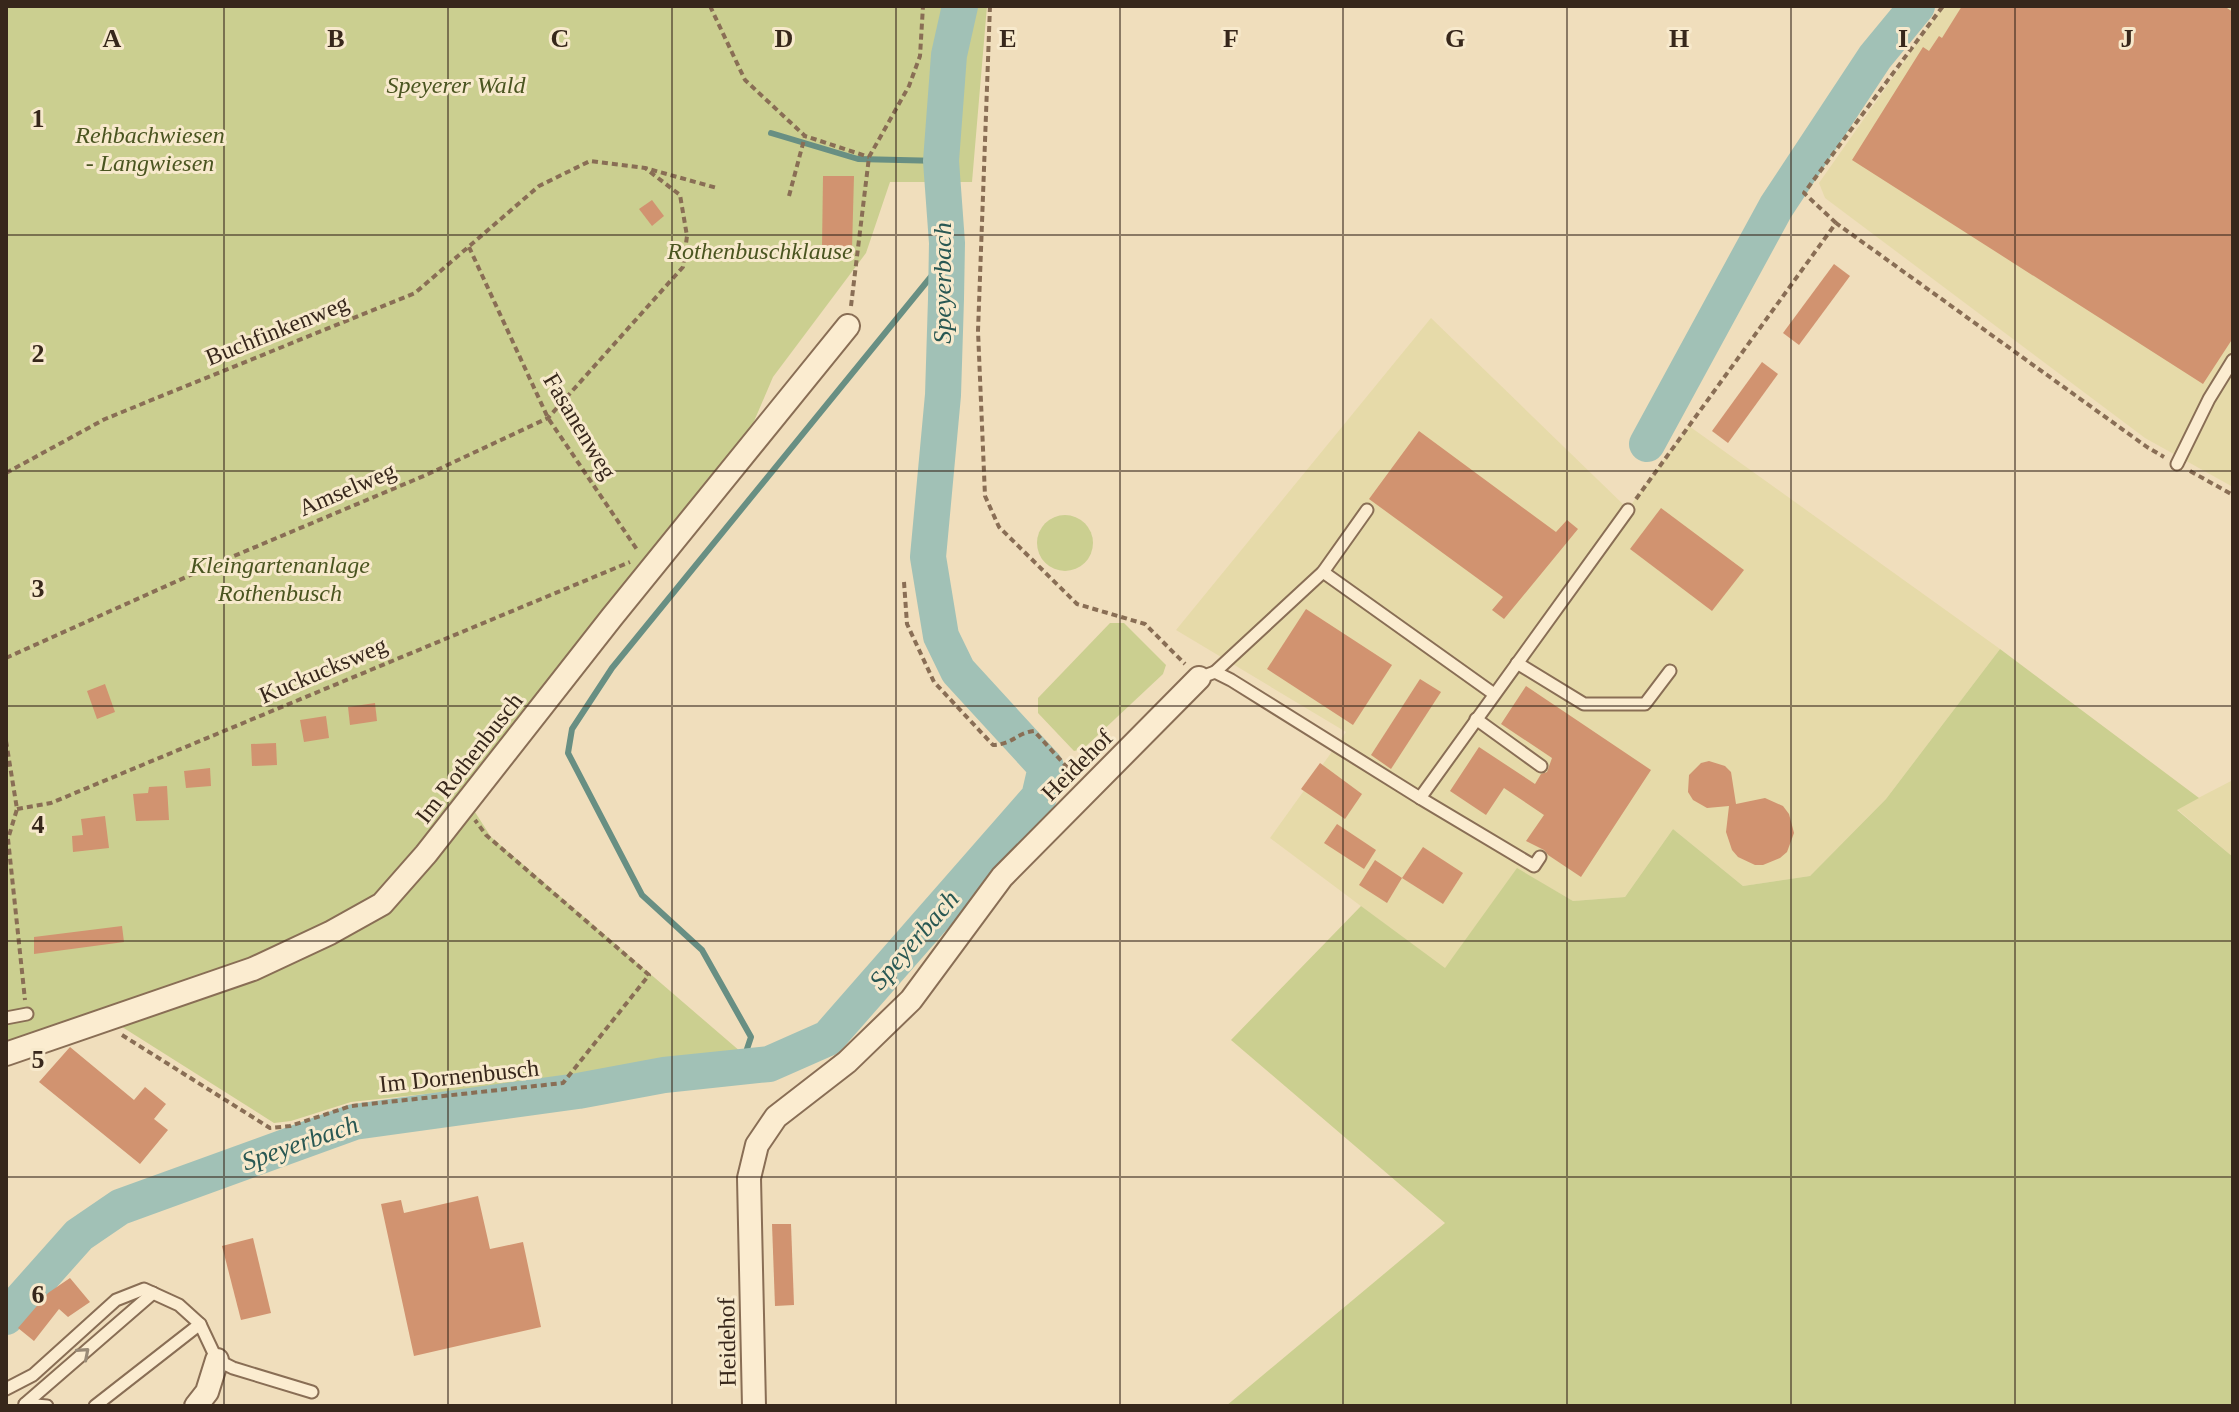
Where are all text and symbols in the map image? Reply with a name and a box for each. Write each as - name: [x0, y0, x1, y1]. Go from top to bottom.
- text: A: [103, 24, 122, 53]
- text: B: [327, 24, 345, 53]
- text: C: [551, 24, 569, 53]
- text: D: [775, 24, 793, 53]
- text: E: [999, 24, 1017, 53]
- text: F: [1223, 24, 1239, 53]
- text: G: [1445, 24, 1465, 53]
- text: H: [1669, 24, 1689, 53]
- text: I: [1898, 24, 1908, 53]
- text: J: [2121, 24, 2134, 53]
- park label: Speyerer Wald: [387, 72, 526, 98]
- text: 1: [32, 104, 45, 133]
- park label: Rehbachwiesen - Langwiesen: [74, 122, 225, 176]
- water label: Speyerbach: [928, 222, 957, 344]
- park label: Rothenbuschklause: [666, 238, 853, 264]
- street label: Buchfinkenweg: [202, 289, 352, 371]
- text: 2: [32, 339, 45, 368]
- street label: Fasanenweg: [538, 368, 622, 484]
- street label: Amselweg: [295, 457, 399, 521]
- park label: Kleingartenanlage Rothenbusch: [189, 552, 370, 606]
- text: 3: [32, 574, 45, 603]
- street label: Kuckucksweg: [255, 631, 391, 709]
- street label: Im Rothenbusch: [410, 688, 528, 828]
- street label: Heidehof: [1036, 724, 1118, 806]
- text: 4: [32, 810, 45, 839]
- water label: Speyerbach: [863, 885, 965, 995]
- text: 5: [32, 1045, 45, 1074]
- street label: Im Dornenbusch: [378, 1055, 540, 1097]
- water label: Speyerbach: [238, 1110, 362, 1176]
- text: 6: [32, 1280, 45, 1309]
- street label: Heidehof: [713, 1297, 741, 1387]
- one-way arrow: [75, 1348, 89, 1363]

